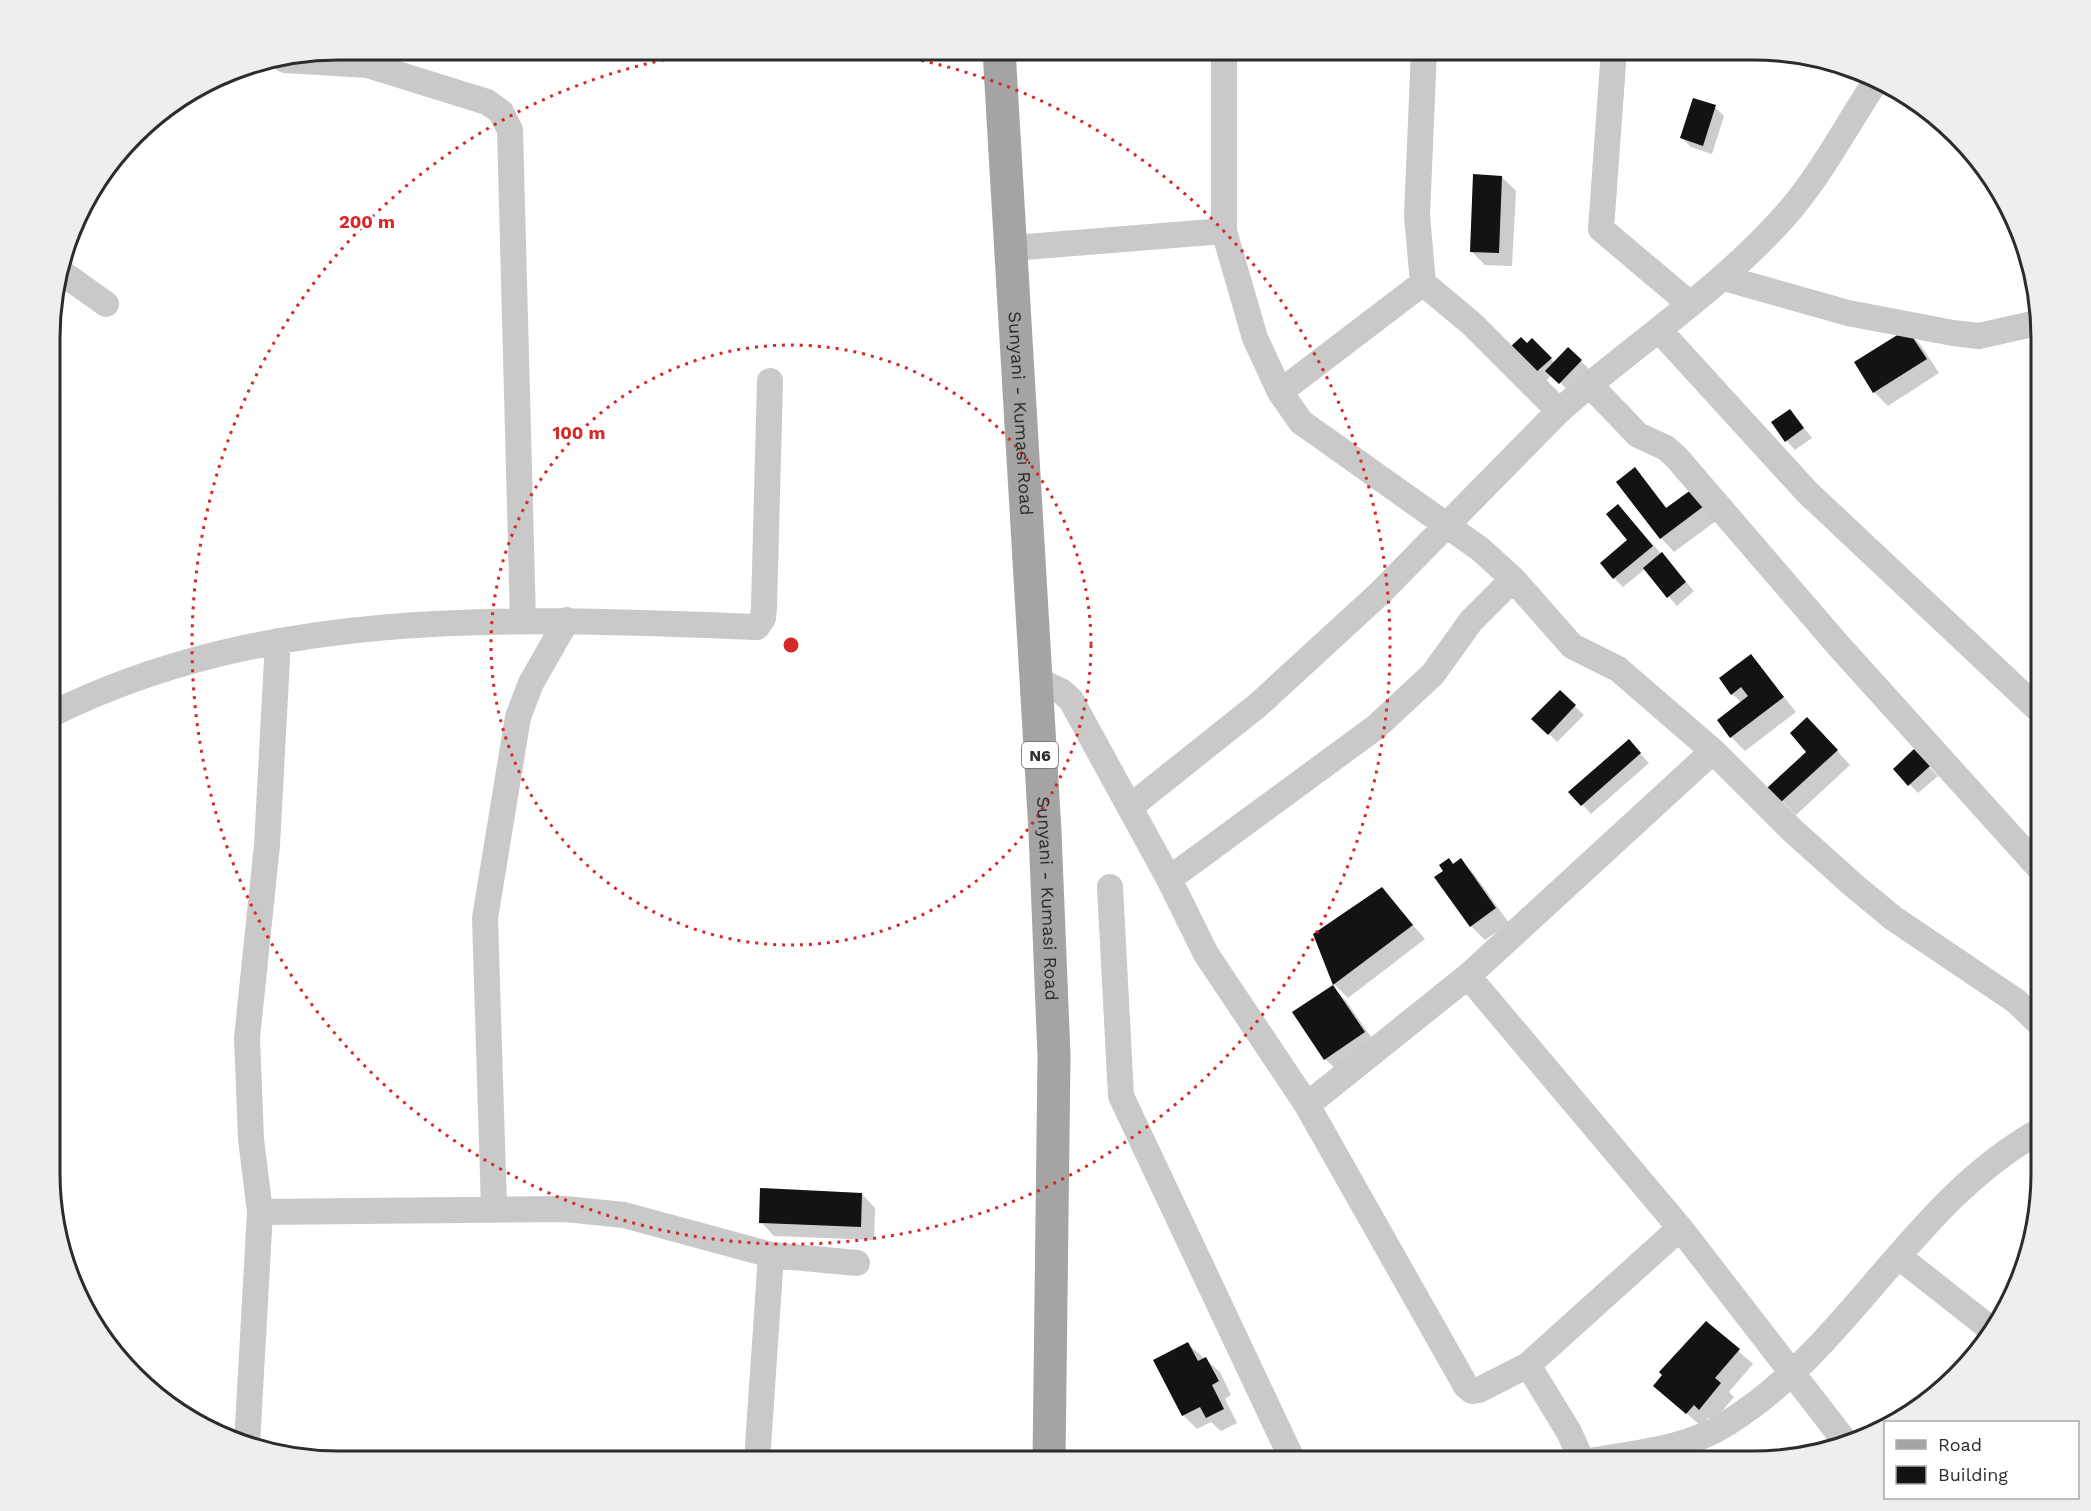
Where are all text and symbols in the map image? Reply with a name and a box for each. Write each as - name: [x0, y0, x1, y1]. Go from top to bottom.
- text: 200 m: [339, 211, 395, 232]
- street label: Sunyani - Kumasi Road: [1004, 311, 1037, 516]
- text: 100 m: [552, 422, 606, 443]
- centre of rings: [781, 635, 801, 655]
- road number: N6: [1022, 742, 1058, 768]
- street label: Sunyani - Kumasi Road: [1033, 796, 1063, 1001]
- legend: [1884, 1421, 2079, 1499]
- text: Road: [1938, 1434, 1982, 1455]
- text: Building: [1938, 1464, 2008, 1485]

